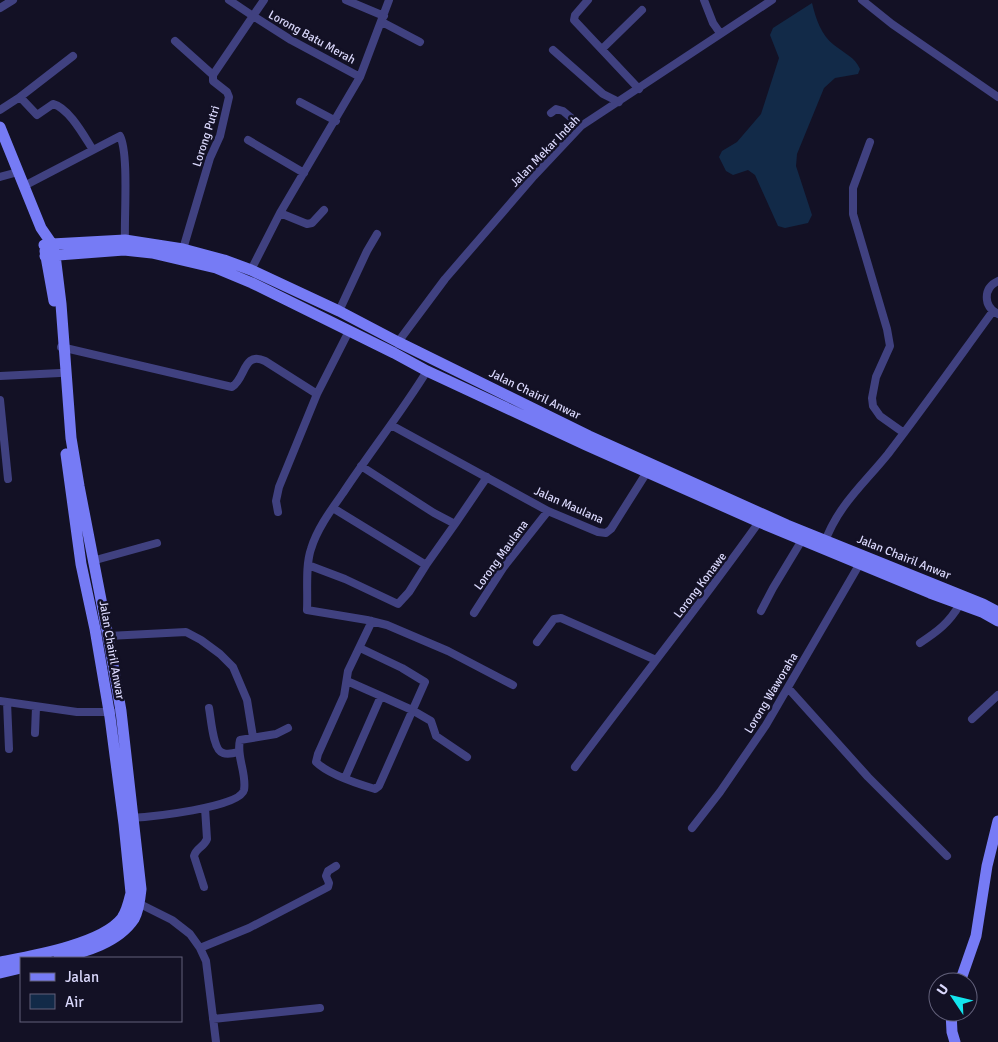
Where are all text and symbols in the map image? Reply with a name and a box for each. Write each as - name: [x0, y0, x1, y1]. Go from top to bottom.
- street label: Lorong Batu Merah: [266, 7, 358, 68]
- street label: Lorong Putri: [190, 104, 223, 169]
- street label: Jalan Mekar Indah: [507, 112, 583, 190]
- street label: Jalan Chairil Anwar: [487, 366, 583, 423]
- street label: Jalan Maulana: [532, 483, 606, 527]
- street label: Lorong Maulana: [471, 517, 532, 593]
- street label: Jalan Chairil Anwar: [855, 532, 953, 583]
- street label: Lorong Konawe: [671, 549, 730, 621]
- street label: Jalan Chairil Anwar: [95, 600, 128, 701]
- street label: Lorong Waworaha: [741, 650, 801, 736]
- legend: [20, 957, 182, 1022]
- text: Jalan: [65, 968, 99, 986]
- north arrow: [928, 972, 978, 1022]
- text: U: [933, 981, 952, 999]
- text: Air: [65, 993, 84, 1011]

